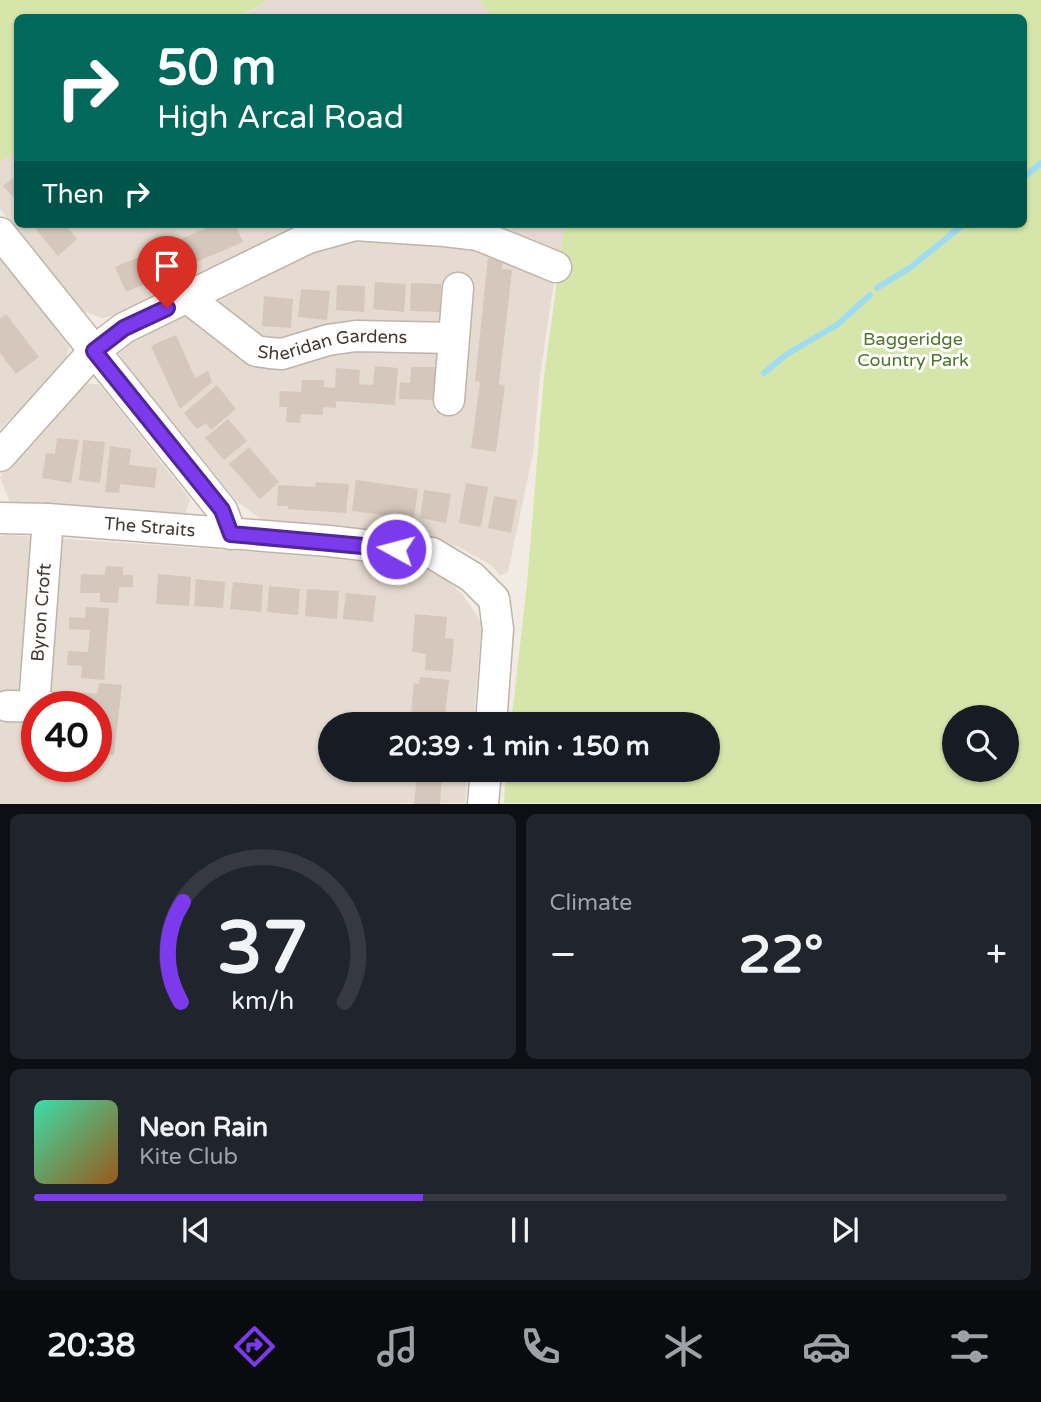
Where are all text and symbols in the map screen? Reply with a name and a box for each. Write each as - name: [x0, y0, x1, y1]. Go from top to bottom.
- text: 50 m: [157, 39, 276, 98]
- icon: right: [42, 42, 133, 133]
- text: High Arcal Road: [157, 99, 404, 137]
- icon: right: [118, 175, 156, 213]
- text: Then: [42, 179, 104, 210]
- pin: [137, 236, 197, 308]
- icon: arrive: [148, 247, 186, 285]
- street label: Sheridan Gardens: [256, 325, 408, 365]
- park label: Baggeridge Country Park: [857, 328, 969, 371]
- street label: The Straits: [103, 512, 196, 541]
- position arrow: [359, 512, 433, 586]
- street label: Byron Croft: [26, 562, 56, 662]
- speed limit sign: 40: [21, 691, 112, 782]
- map controls: [942, 705, 1019, 782]
- button: search: [942, 705, 1019, 782]
- text: 20:39 · 1 min · 150 m: [388, 731, 650, 762]
- text: Climate: [550, 889, 632, 917]
- text: 37: [217, 906, 308, 994]
- text: 22°: [739, 924, 824, 987]
- text: −: [550, 932, 577, 978]
- text: +: [986, 932, 1007, 978]
- text: km/h: [231, 986, 294, 1016]
- text: Neon Rain: [139, 1112, 268, 1143]
- text: Kite Club: [139, 1143, 238, 1171]
- icon: previous: [177, 1211, 215, 1249]
- icon: pause: [501, 1211, 539, 1249]
- icon: next: [826, 1211, 864, 1249]
- icon: directions: [230, 1322, 279, 1371]
- icon: music: [373, 1322, 422, 1371]
- icon: phone: [516, 1322, 565, 1371]
- icon: climate: [659, 1322, 708, 1371]
- icon: car: [802, 1322, 851, 1371]
- icon: filters: [945, 1322, 994, 1371]
- text: 20:38: [47, 1327, 136, 1365]

